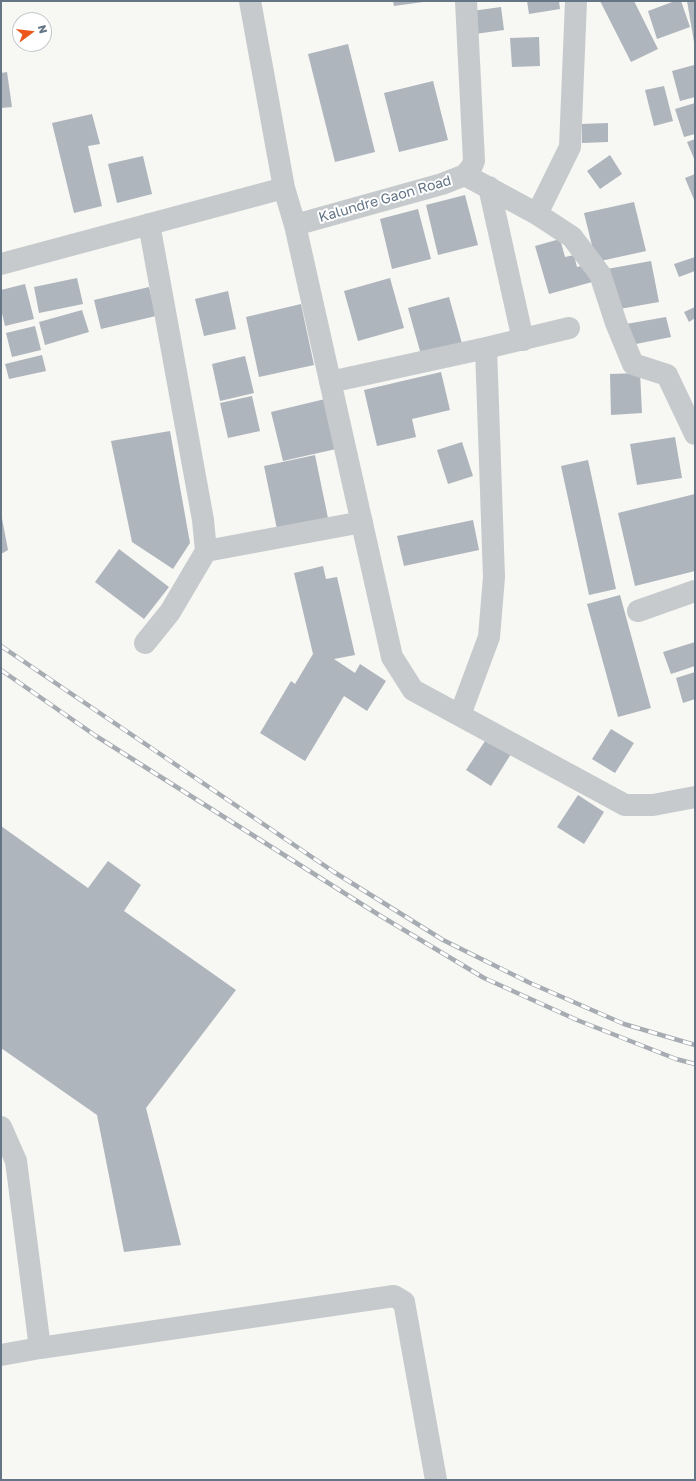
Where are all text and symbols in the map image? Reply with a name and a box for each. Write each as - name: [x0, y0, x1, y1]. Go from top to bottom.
- north arrow: [12, 12, 52, 52]
- text: N: [36, 23, 50, 35]
- street label: Kalundre Gaon Road: [317, 172, 453, 226]

